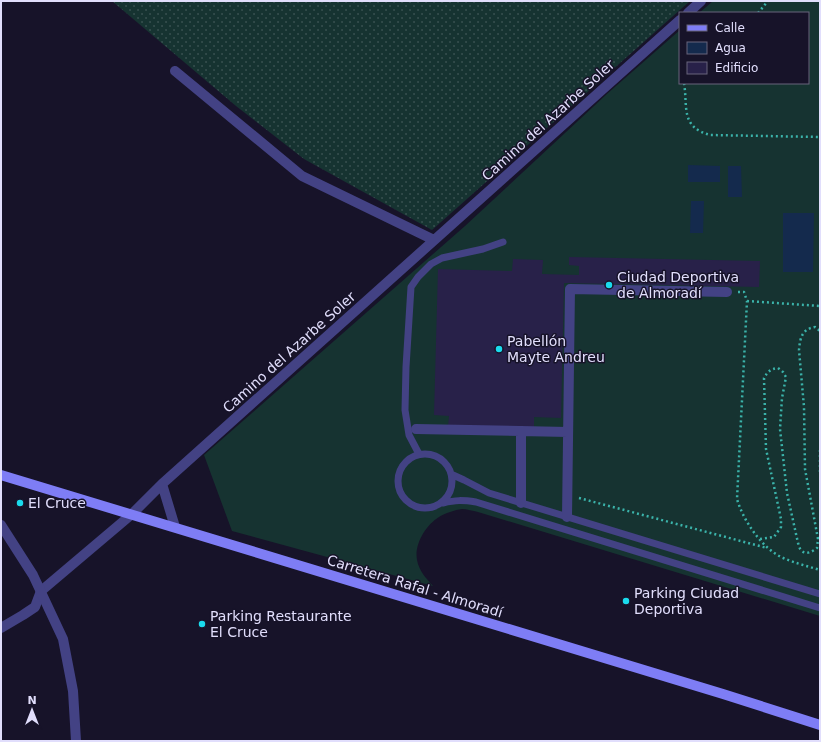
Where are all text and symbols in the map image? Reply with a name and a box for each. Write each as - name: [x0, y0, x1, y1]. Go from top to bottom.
- legend: [679, 12, 809, 84]
- text: Calle: [715, 21, 745, 35]
- text: Agua: [715, 41, 746, 55]
- street label: Camino del Azarbe Soler: [479, 56, 618, 184]
- text: Edificio: [715, 61, 758, 75]
- place label: Ciudad Deportiva de Almoradí: [617, 269, 739, 301]
- marker: Ciudad Deportiva de Almoradí: [604, 280, 614, 290]
- street label: Camino del Azarbe Soler: [220, 288, 359, 416]
- place label: Pabellón Mayte Andreu: [507, 333, 605, 365]
- marker: Pabellón Mayte Andreu: [494, 344, 504, 354]
- place label: El Cruce: [28, 495, 86, 511]
- marker: El Cruce: [15, 498, 25, 508]
- street label: Carretera Rafal - Almoradí: [325, 552, 506, 621]
- place label: Parking Ciudad Deportiva: [634, 585, 739, 617]
- marker: Parking Ciudad Deportiva: [621, 596, 631, 606]
- place label: Parking Restaurante El Cruce: [210, 608, 352, 640]
- marker: Parking Restaurante El Cruce: [197, 619, 207, 629]
- north arrow: [12, 690, 52, 730]
- text: N: [27, 694, 37, 707]

